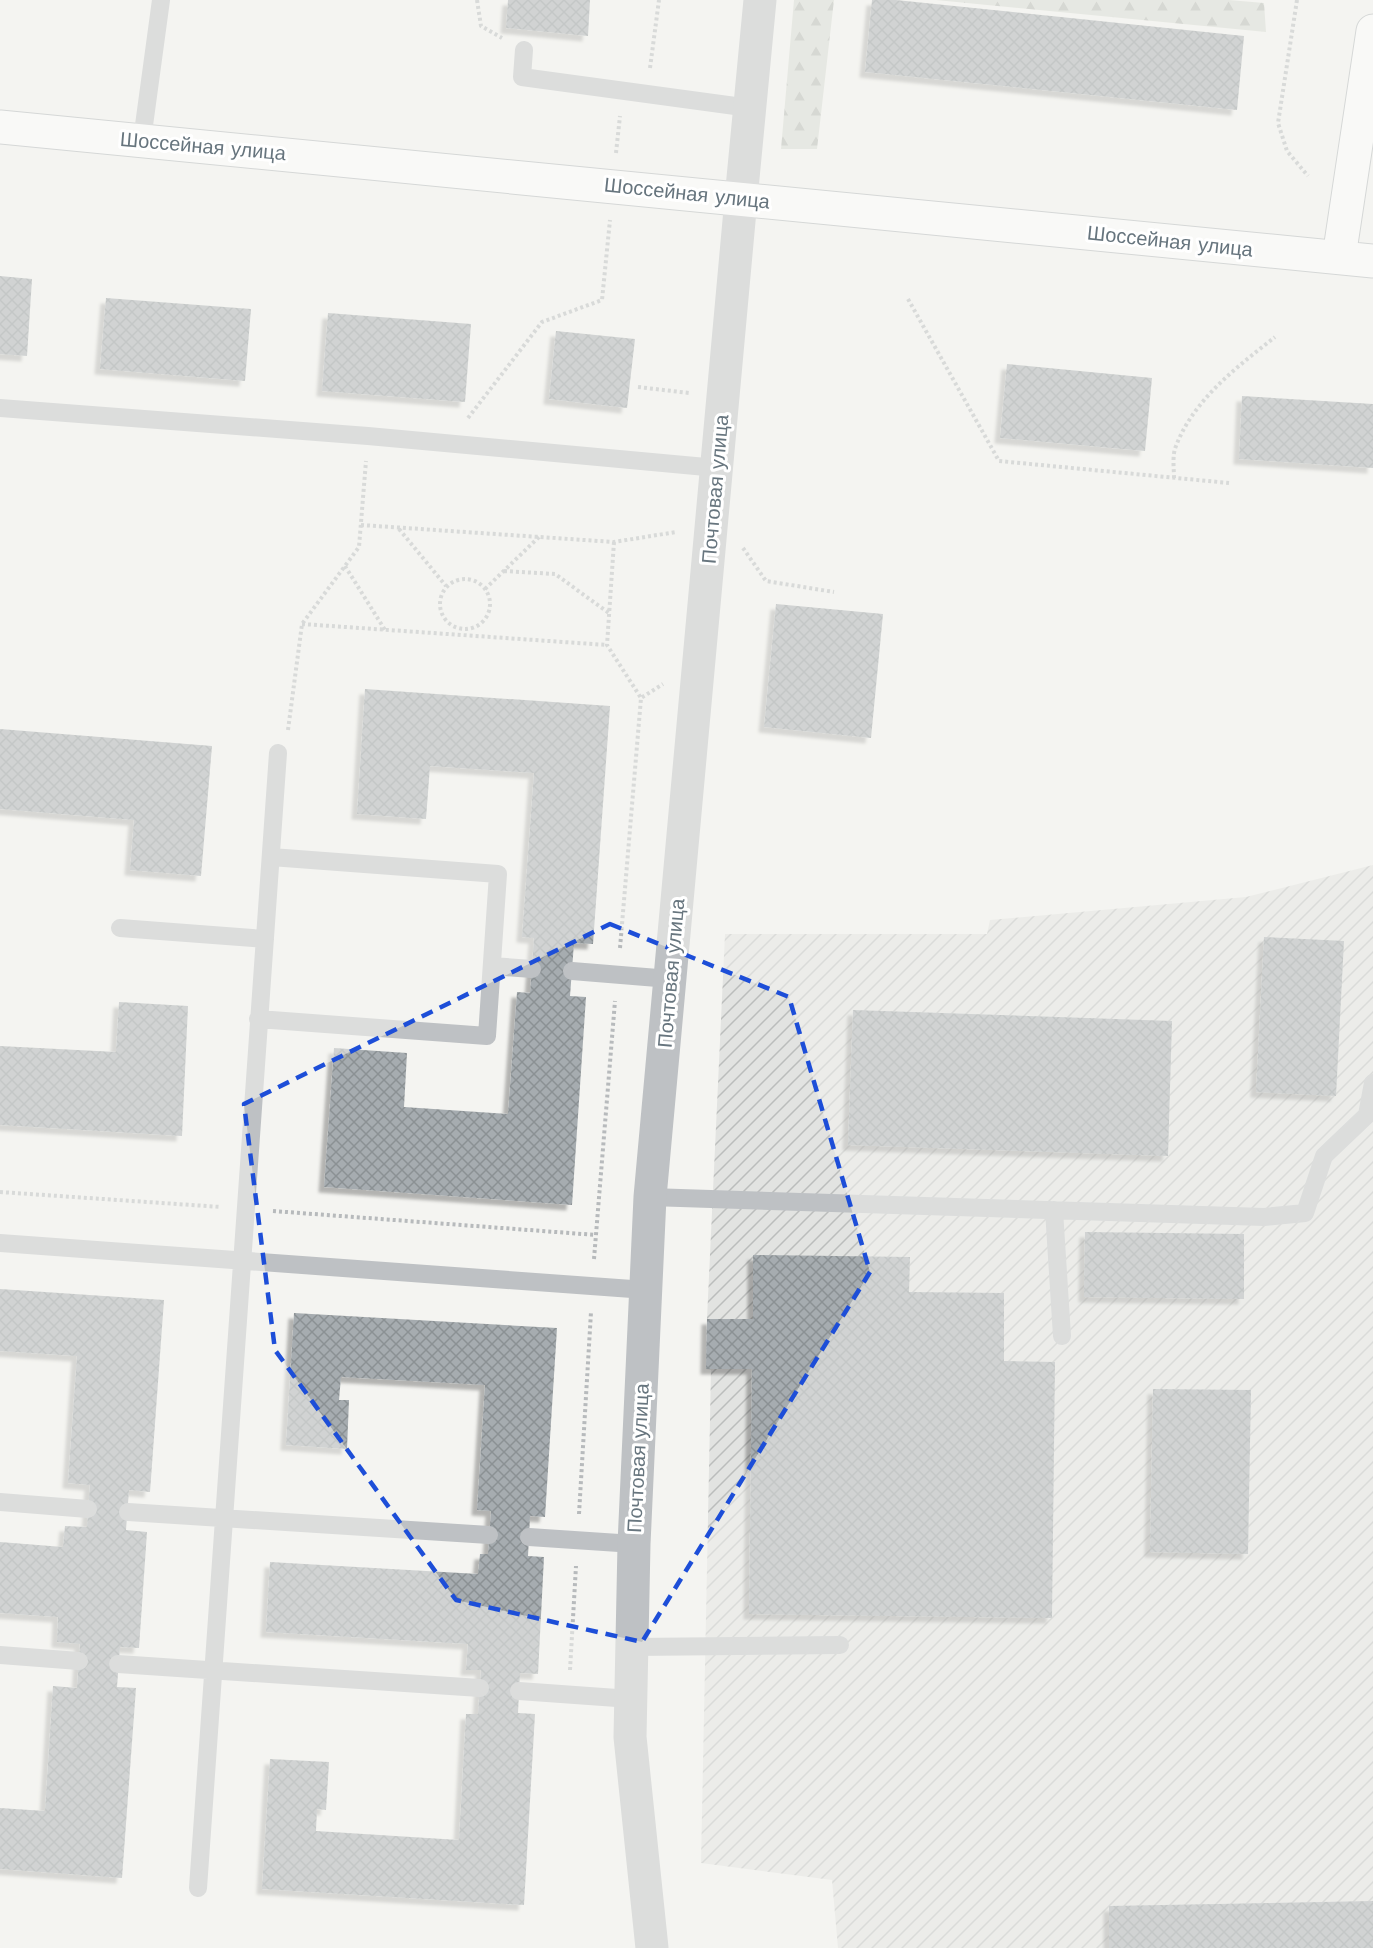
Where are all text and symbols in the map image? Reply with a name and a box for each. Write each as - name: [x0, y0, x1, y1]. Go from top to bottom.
- street label: Шоссейная улица: [119, 127, 288, 165]
- street label: Шоссейная улица: [603, 172, 772, 214]
- street label: Шоссейная улица: [1086, 220, 1255, 262]
- street label: Почтовая улица: [697, 413, 734, 565]
- street label: Почтовая улица: [653, 897, 690, 1049]
- street label: Почтовая улица: [622, 1382, 654, 1533]

